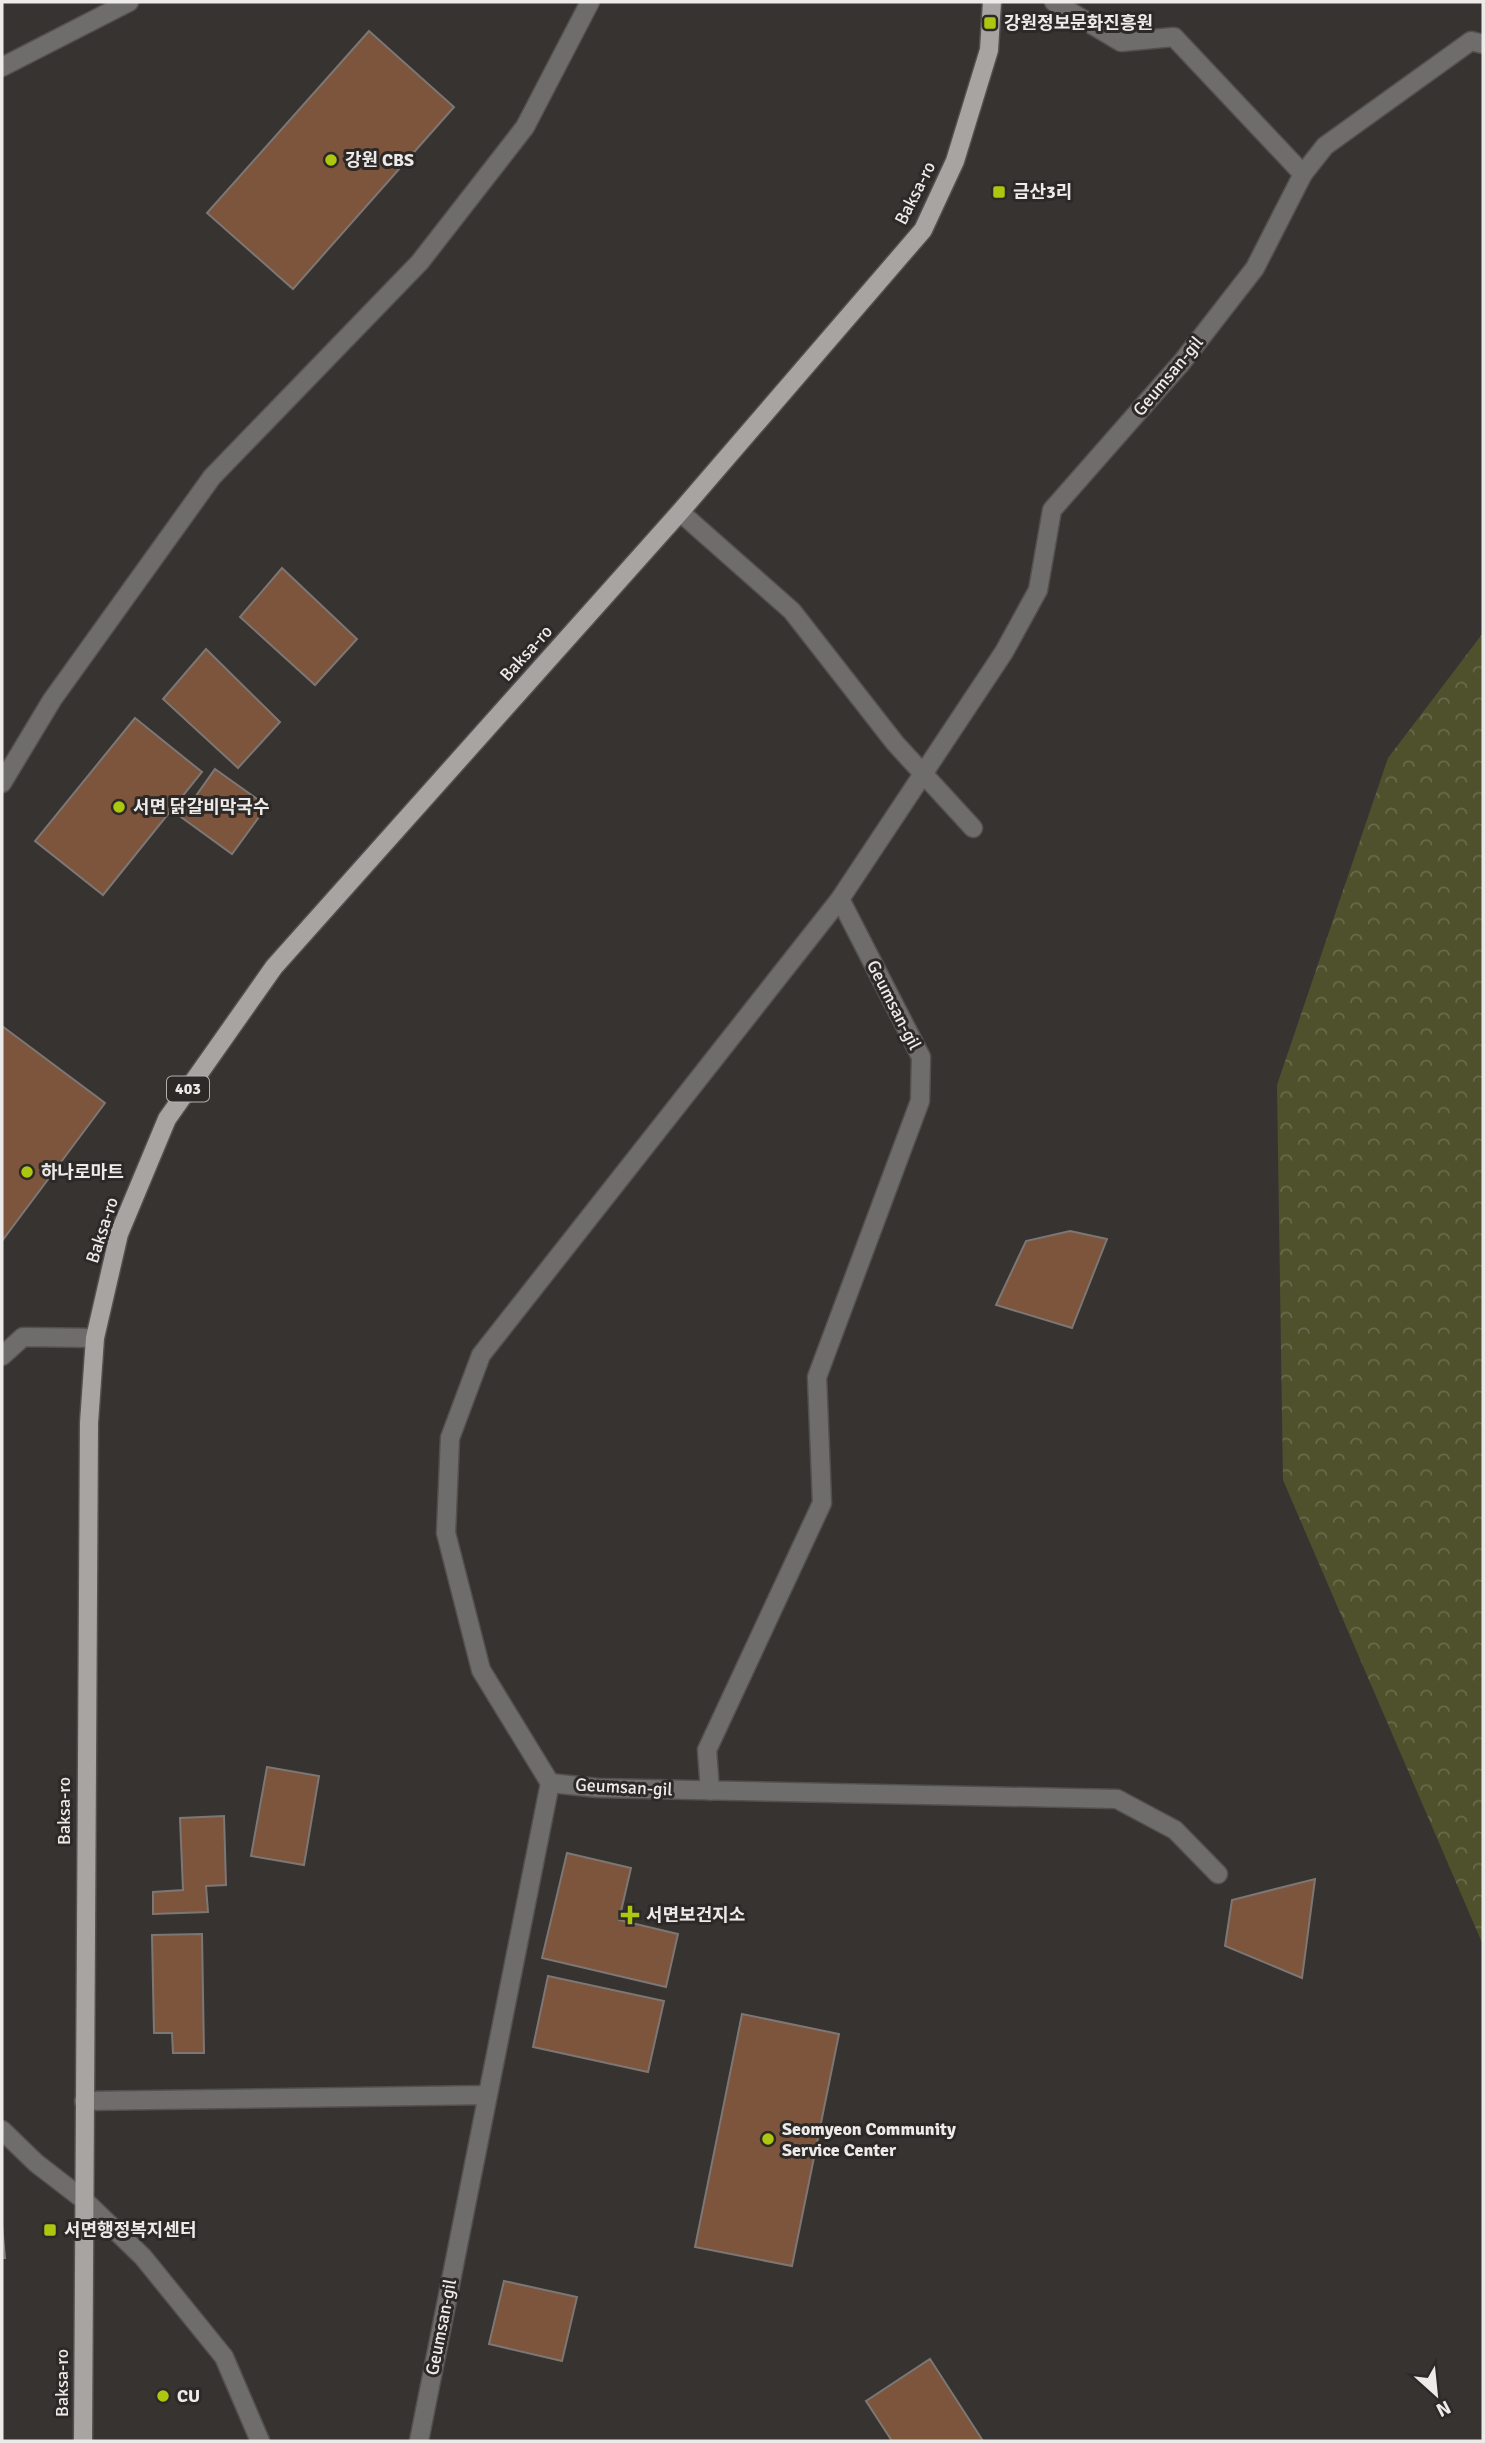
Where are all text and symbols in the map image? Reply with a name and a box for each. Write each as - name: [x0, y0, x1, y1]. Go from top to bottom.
- place label: 강원정보문화진흥원: [1004, 12, 1153, 34]
- marker: 강원정보문화진흥원: [982, 15, 998, 31]
- place label: 강원 CBS: [345, 149, 414, 171]
- marker: 강원 CBS: [323, 152, 339, 168]
- street label: Baksa-ro: [890, 158, 940, 228]
- place label: 금산3리: [1013, 181, 1072, 203]
- marker: 금산3리: [991, 184, 1007, 200]
- street label: Geumsan-gil: [1128, 332, 1208, 420]
- street label: Baksa-ro: [495, 620, 557, 686]
- place label: 서면 닭갈비막국수: [133, 796, 269, 818]
- marker: 서면 닭갈비막국수: [111, 799, 127, 815]
- street label: Geumsan-gil: [862, 957, 926, 1053]
- road number: 403: [167, 1077, 209, 1102]
- place label: 하나로마트: [41, 1161, 124, 1183]
- marker: 하나로마트: [19, 1164, 35, 1180]
- street label: Baksa-ro: [81, 1194, 123, 1266]
- street label: Geumsan-gil: [575, 1773, 673, 1801]
- street label: Baksa-ro: [53, 1777, 75, 1845]
- place label: 서면보건지소: [646, 1904, 745, 1926]
- marker: 서면보건지소: [620, 1905, 640, 1925]
- place label: Seomyeon Community Service Center: [782, 2118, 956, 2161]
- marker: Seomyeon Community Service Center: [760, 2131, 776, 2147]
- place label: 서면행정복지센터: [64, 2219, 196, 2241]
- marker: 서면행정복지센터: [42, 2222, 58, 2238]
- street label: Geumsan-gil: [421, 2277, 461, 2377]
- street label: Baksa-ro: [51, 2349, 73, 2417]
- north arrow: [1401, 2359, 1471, 2429]
- place label: CU: [177, 2385, 200, 2407]
- marker: CU: [155, 2388, 171, 2404]
- text: N: [1432, 2395, 1455, 2422]

